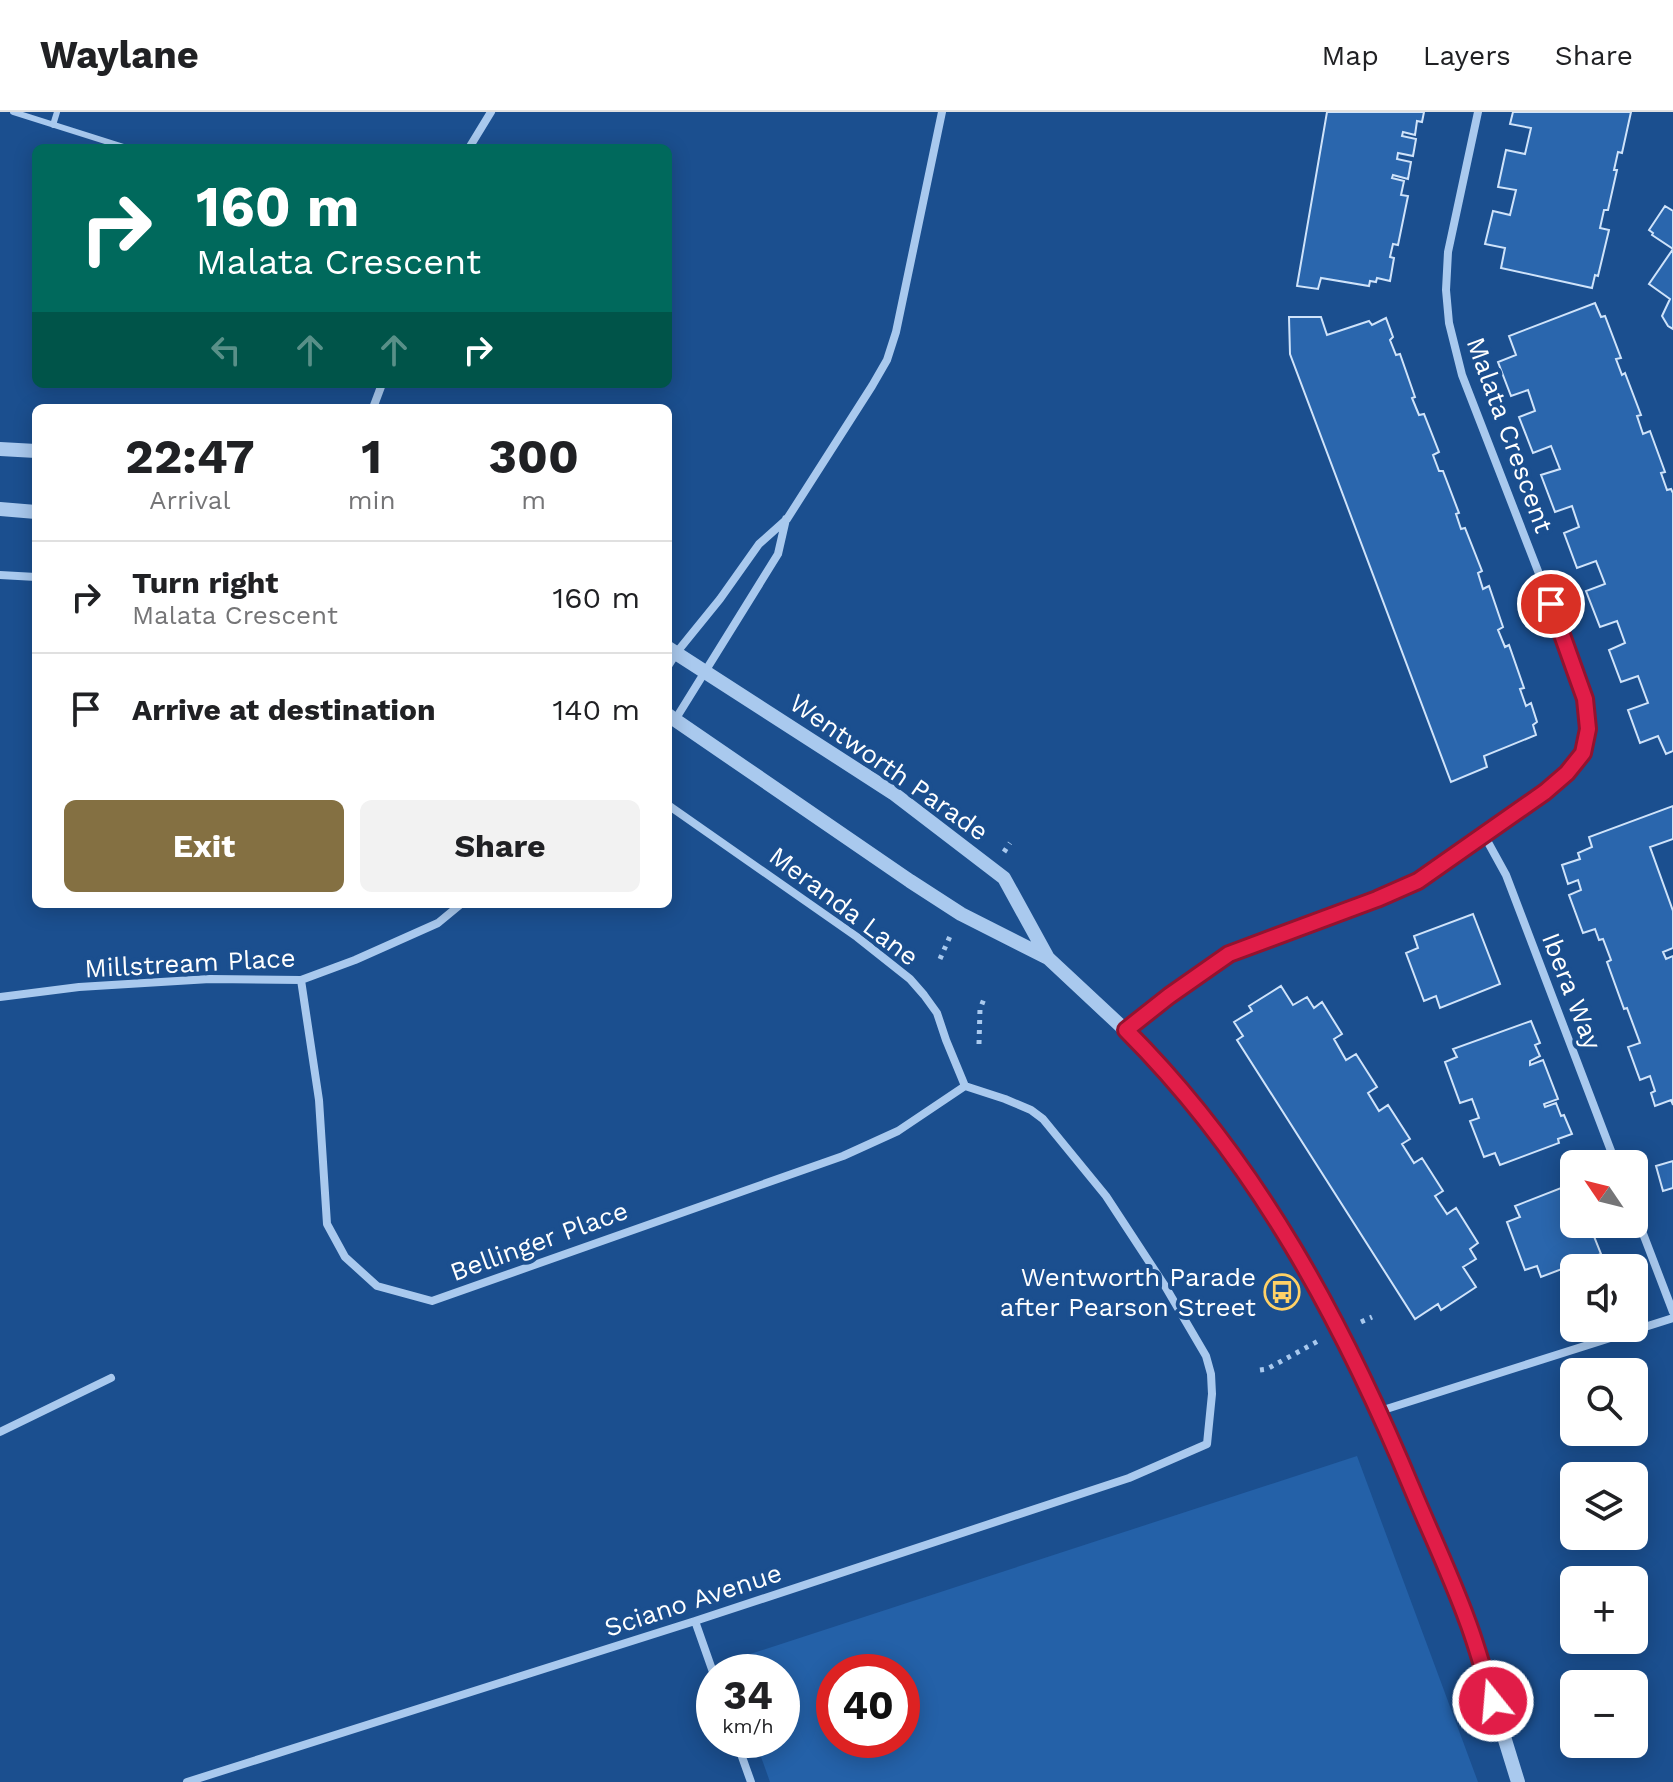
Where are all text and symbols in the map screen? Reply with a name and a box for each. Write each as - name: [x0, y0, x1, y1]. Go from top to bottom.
- text: Waylane: [40, 33, 199, 77]
- text: Map: [1322, 39, 1379, 72]
- text: Layers: [1423, 39, 1511, 72]
- text: Share: [1555, 39, 1633, 72]
- text: 160 m: [196, 174, 359, 240]
- icon: right: [64, 176, 168, 280]
- text: Malata Crescent: [196, 241, 481, 283]
- icon: left: [204, 328, 248, 372]
- icon: ahead: [288, 328, 332, 372]
- icon: ahead: [372, 328, 416, 372]
- icon: right: [456, 328, 500, 372]
- street label: Malata Crescent: [1461, 333, 1559, 537]
- text: 22:47: [125, 428, 255, 485]
- text: 1: [361, 428, 382, 485]
- text: 300: [489, 428, 579, 485]
- text: Arrival: [149, 485, 230, 515]
- text: min: [348, 485, 396, 515]
- text: m: [521, 485, 546, 515]
- text: Turn right: [132, 565, 278, 600]
- pin: [1517, 570, 1585, 638]
- icon: right: [64, 575, 108, 619]
- text: 160 m: [553, 580, 640, 615]
- icon: arrive: [1529, 582, 1573, 626]
- text: Malata Crescent: [132, 600, 338, 630]
- icon: arrive: [64, 687, 108, 731]
- street label: Wentworth Parade: [784, 687, 994, 847]
- text: Arrive at destination: [132, 692, 436, 727]
- text: 140 m: [552, 692, 640, 727]
- button: Exit: [64, 800, 344, 892]
- button: Share: [360, 800, 640, 892]
- street label: Meranda Lane: [764, 840, 924, 972]
- street label: Ibera Way: [1536, 928, 1608, 1054]
- street label: Millstream Place: [84, 942, 296, 984]
- north arrow: [1560, 1150, 1648, 1238]
- map controls: [1560, 1150, 1648, 1758]
- street label: Bellinger Place: [446, 1195, 632, 1287]
- button: sound: [1560, 1254, 1648, 1342]
- place label: Wentworth Parade after Pearson Street: [1000, 1262, 1256, 1322]
- bus stop icon: Wentworth Parade after Pearson Street: [1263, 1273, 1301, 1311]
- button: search: [1560, 1358, 1648, 1446]
- button: layers: [1560, 1462, 1648, 1550]
- street label: Sciano Avenue: [601, 1557, 785, 1643]
- button: +: [1560, 1566, 1648, 1654]
- speed limit sign: 40: [816, 1654, 920, 1758]
- position arrow: [1451, 1659, 1535, 1743]
- button: −: [1560, 1670, 1648, 1758]
- text: 34: [723, 1672, 773, 1719]
- text: km/h: [722, 1714, 774, 1738]

